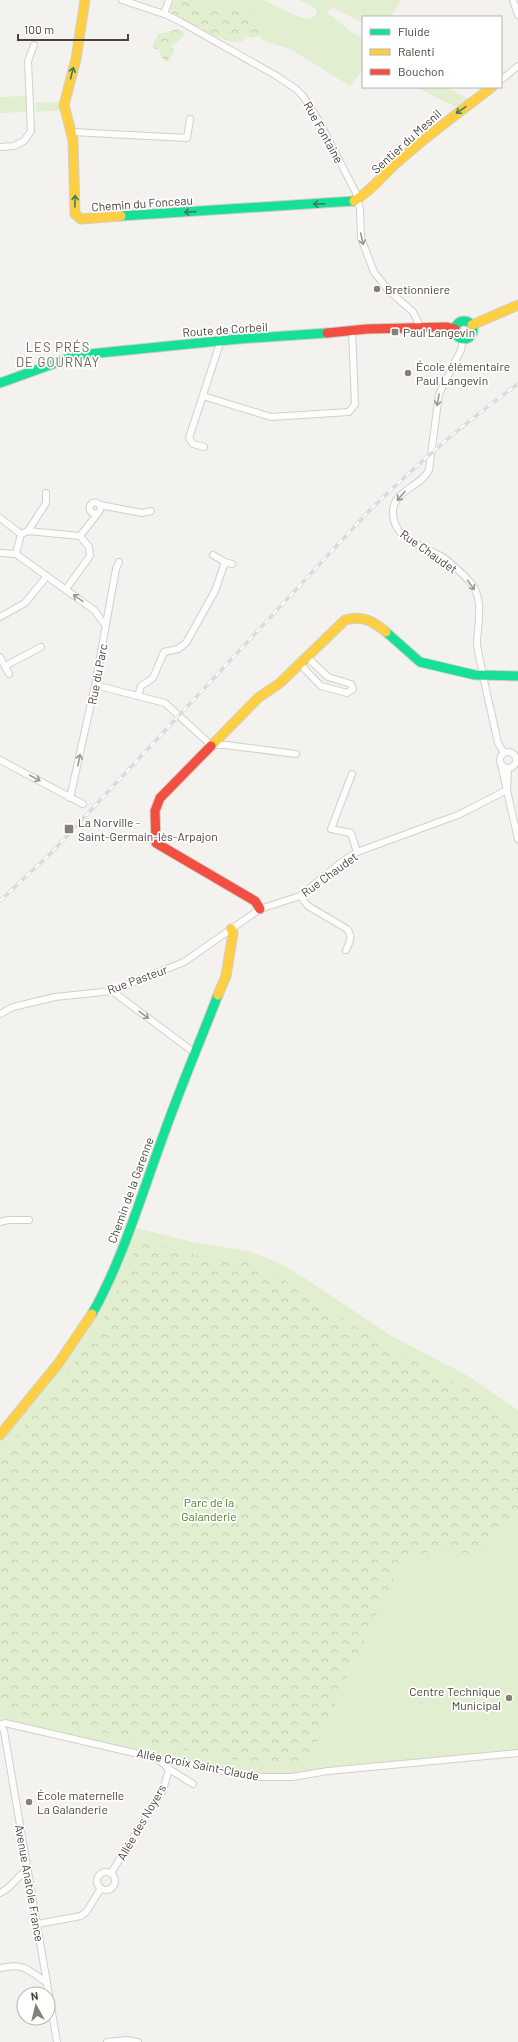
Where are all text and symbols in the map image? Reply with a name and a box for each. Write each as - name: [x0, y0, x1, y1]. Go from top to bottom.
- scale bar: [18, 16, 128, 42]
- legend: [362, 16, 502, 88]
- text: 100 m: [24, 22, 54, 36]
- text: Fluide: [398, 24, 430, 38]
- text: Ralenti: [398, 44, 435, 58]
- text: Bouchon: [398, 64, 444, 78]
- one-way arrow: [69, 67, 76, 80]
- street label: Rue Fontaine: [301, 99, 347, 165]
- street label: Sentier du Mesnil: [368, 106, 444, 176]
- one-way arrow: [455, 106, 466, 114]
- street label: Chemin du Fonceau: [91, 192, 193, 214]
- one-way arrow: [71, 195, 79, 208]
- one-way arrow: [313, 200, 326, 208]
- one-way arrow: [184, 208, 197, 215]
- one-way arrow: [359, 232, 367, 245]
- place label: Bretionniere: [385, 282, 450, 296]
- marker: Bretionniere: [372, 284, 382, 294]
- street label: Route de Corbeil: [182, 319, 268, 339]
- place label: Paul Langevin: [403, 325, 475, 339]
- marker: Paul Langevin: [390, 327, 400, 337]
- district label: LES PRÉS DE GOURNAY: [16, 339, 100, 370]
- place label: École élémentaire Paul Langevin: [416, 359, 510, 387]
- marker: École élémentaire Paul Langevin: [403, 368, 413, 378]
- one-way arrow: [434, 393, 442, 406]
- one-way arrow: [396, 491, 405, 501]
- street label: Rue Chaudet: [398, 526, 460, 576]
- one-way arrow: [467, 579, 475, 590]
- one-way arrow: [72, 594, 83, 602]
- street label: Rue du Parc: [84, 642, 110, 706]
- one-way arrow: [76, 754, 84, 767]
- one-way arrow: [28, 775, 40, 783]
- place label: La Norville - Saint-Germain-lès-Arpajon: [78, 815, 218, 843]
- marker: La Norville - Saint-Germain-lès-Arpajon: [63, 823, 75, 835]
- street label: Rue Chaudet: [298, 849, 360, 899]
- street label: Rue Pasteur: [105, 961, 170, 996]
- one-way arrow: [138, 1010, 149, 1019]
- street label: Chemin de la Garenne: [104, 1135, 156, 1245]
- park label: Parc de la Galanderie: [181, 1495, 237, 1523]
- place label: Centre Technique Municipal: [409, 1684, 501, 1712]
- marker: Centre Technique Municipal: [504, 1693, 514, 1703]
- street label: Allée Croix Saint-Claude: [136, 1745, 260, 1783]
- street label: Allée des Noyers: [114, 1781, 168, 1862]
- place label: École maternelle La Galanderie: [37, 1788, 124, 1816]
- marker: École maternelle La Galanderie: [24, 1797, 34, 1807]
- street label: Avenue Anatole France: [13, 1823, 47, 1943]
- north arrow: [16, 1986, 56, 2026]
- text: N: [30, 1989, 39, 2003]

